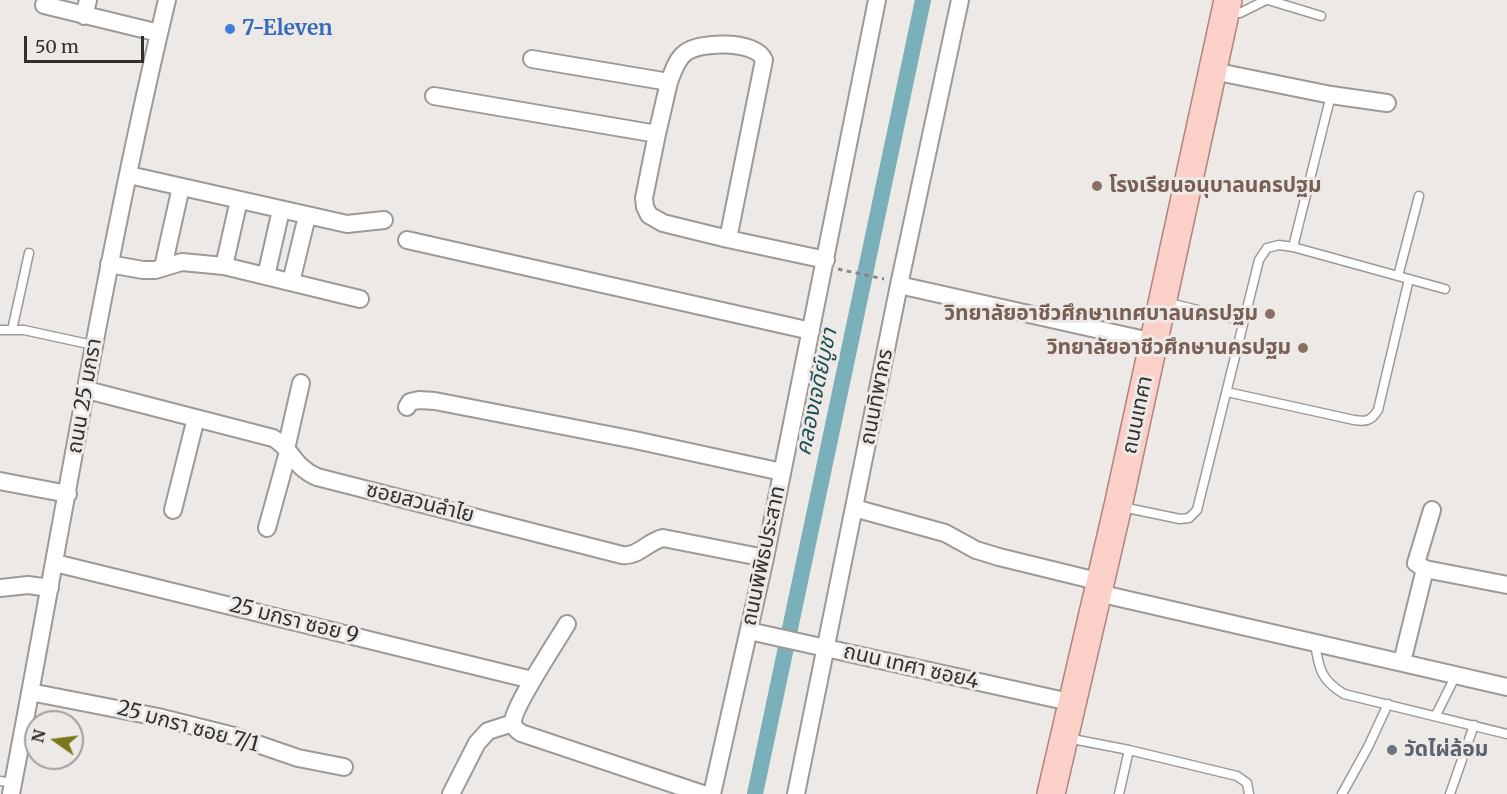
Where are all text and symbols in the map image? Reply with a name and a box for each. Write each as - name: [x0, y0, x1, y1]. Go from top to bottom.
- place label: 7-Eleven: [242, 16, 332, 42]
- marker: 7-Eleven: [223, 22, 237, 36]
- scale bar: [27, 24, 147, 62]
- text: 50 m: [35, 35, 79, 58]
- place label: โรงเรียนอนุบาลนครปฐม: [1109, 173, 1322, 199]
- marker: โรงเรียนอนุบาลนครปฐม: [1090, 179, 1104, 193]
- place label: วิทยาลัยอาชีวศึกษาเทศบาลนครปฐม: [944, 301, 1258, 327]
- marker: วิทยาลัยอาชีวศึกษาเทศบาลนครปฐม: [1263, 307, 1277, 321]
- water label: คลองเจดีย์บูชา: [791, 326, 843, 458]
- place label: วิทยาลัยอาชีวศึกษานครปฐม: [1047, 335, 1291, 361]
- street label: ถนน 25 มกรา: [62, 336, 108, 456]
- marker: วิทยาลัยอาชีวศึกษานครปฐม: [1296, 341, 1310, 355]
- street label: ถนนทิพากร: [855, 347, 899, 447]
- street label: ถนนเทศา: [1117, 374, 1159, 456]
- street label: ซอยสวนลำไย: [364, 477, 476, 529]
- street label: ถนนพิพิธประสาท: [737, 484, 791, 628]
- street label: 25 มกรา ซอย 9: [227, 593, 361, 649]
- street label: ถนน เทศา ซอย4: [841, 639, 981, 695]
- street label: 25 มกรา ซอย 7/1: [114, 696, 262, 758]
- north arrow: [24, 710, 84, 770]
- text: N: [27, 728, 50, 745]
- place label: วัดไผ่ล้อม: [1404, 737, 1488, 763]
- marker: วัดไผ่ล้อม: [1385, 743, 1399, 757]

